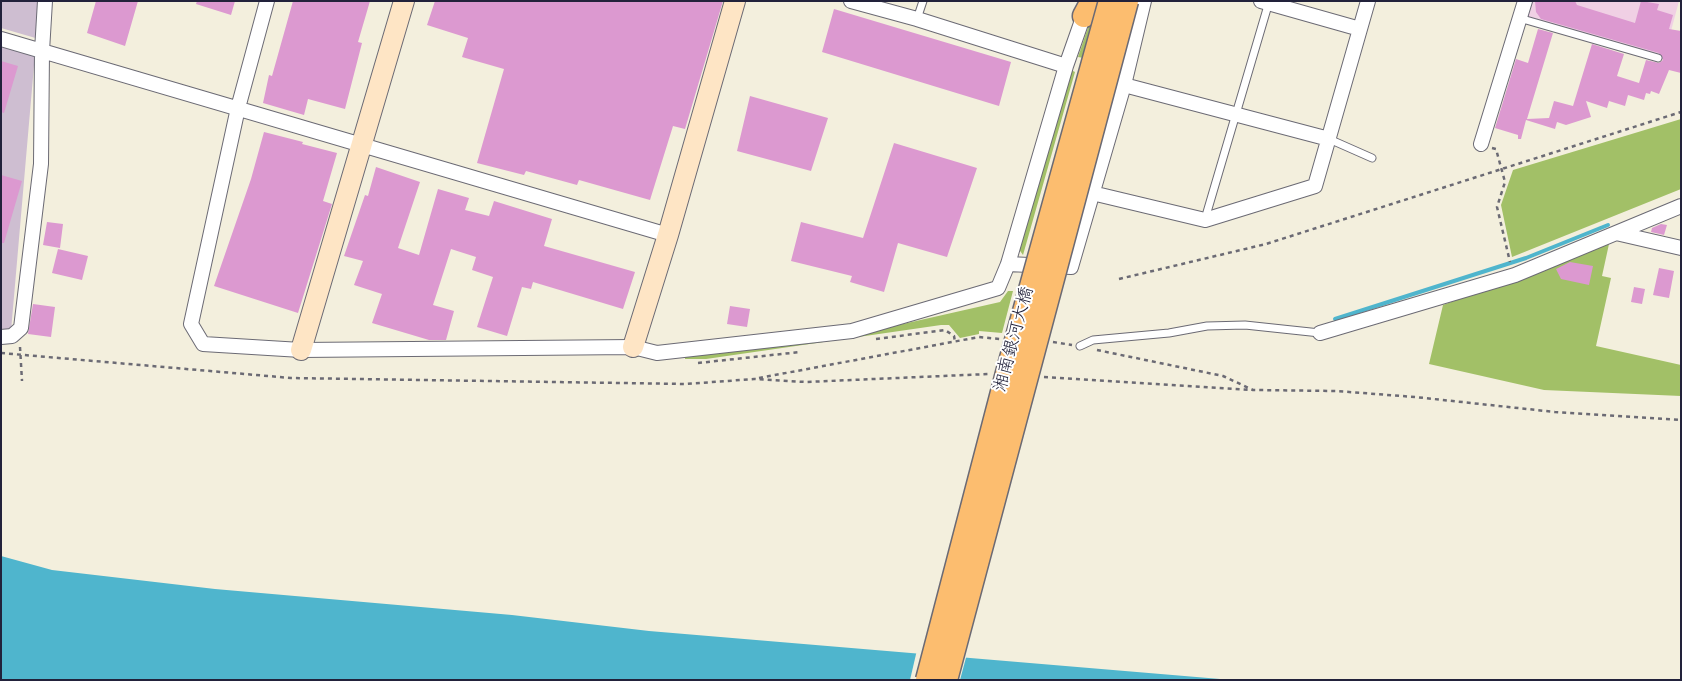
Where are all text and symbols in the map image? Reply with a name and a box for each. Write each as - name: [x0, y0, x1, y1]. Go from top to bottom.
- street label: 湘南銀河大橋: [992, 285, 1040, 395]

